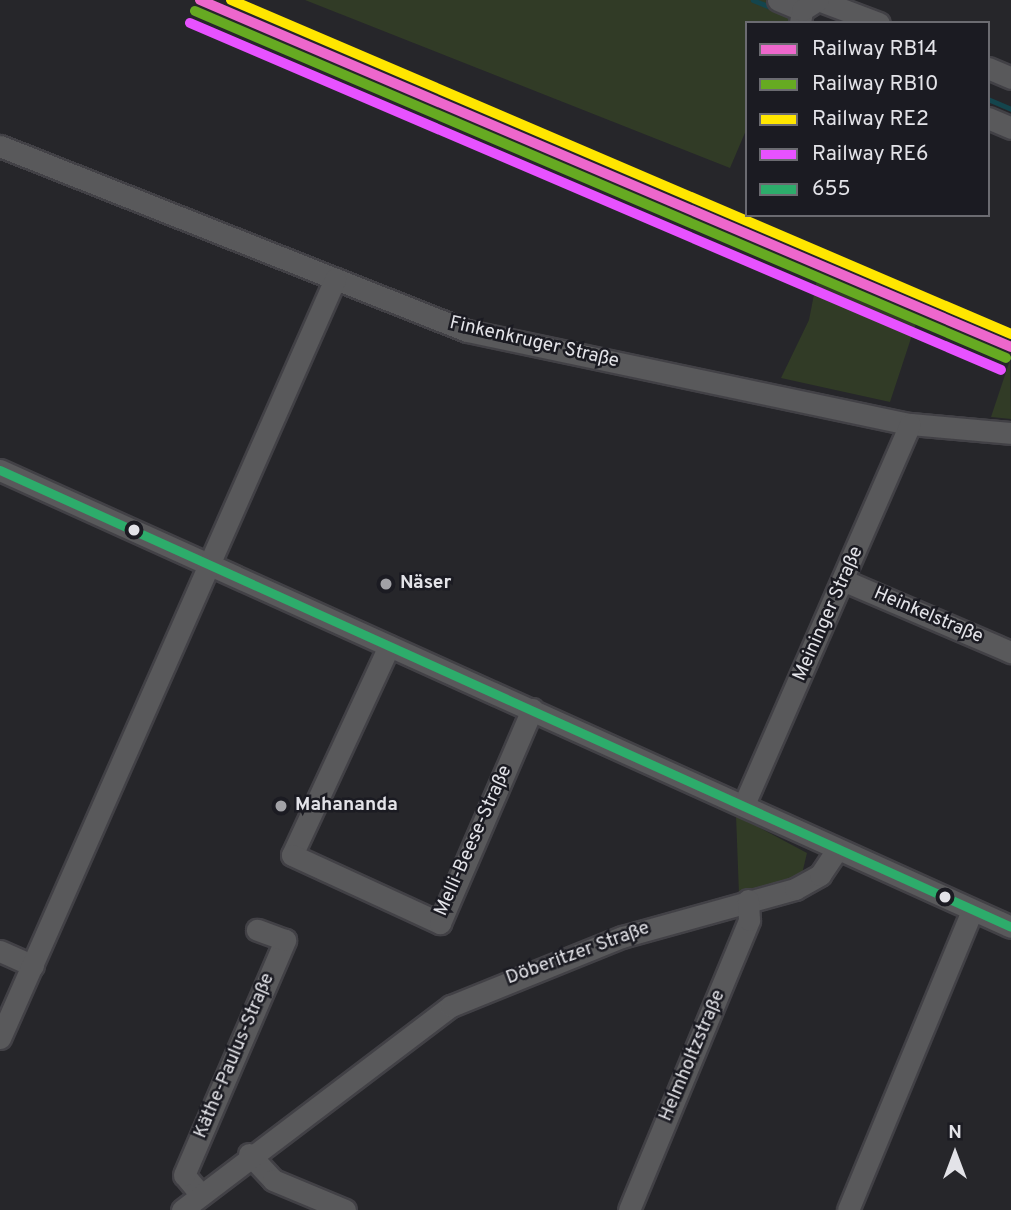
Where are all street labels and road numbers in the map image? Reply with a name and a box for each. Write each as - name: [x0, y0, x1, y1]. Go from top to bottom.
- street label: Finkenkruger Straße: [447, 312, 621, 374]
- street label: Meininger Straße: [789, 543, 869, 685]
- street label: Heinkelstraße: [870, 583, 986, 649]
- street label: Melli-Beese-Straße: [430, 762, 518, 920]
- street label: Döberitzer Straße: [503, 917, 653, 991]
- street label: Käthe-Paulus-Straße: [190, 970, 280, 1142]
- street label: Helmholtzstraße: [655, 987, 731, 1125]

